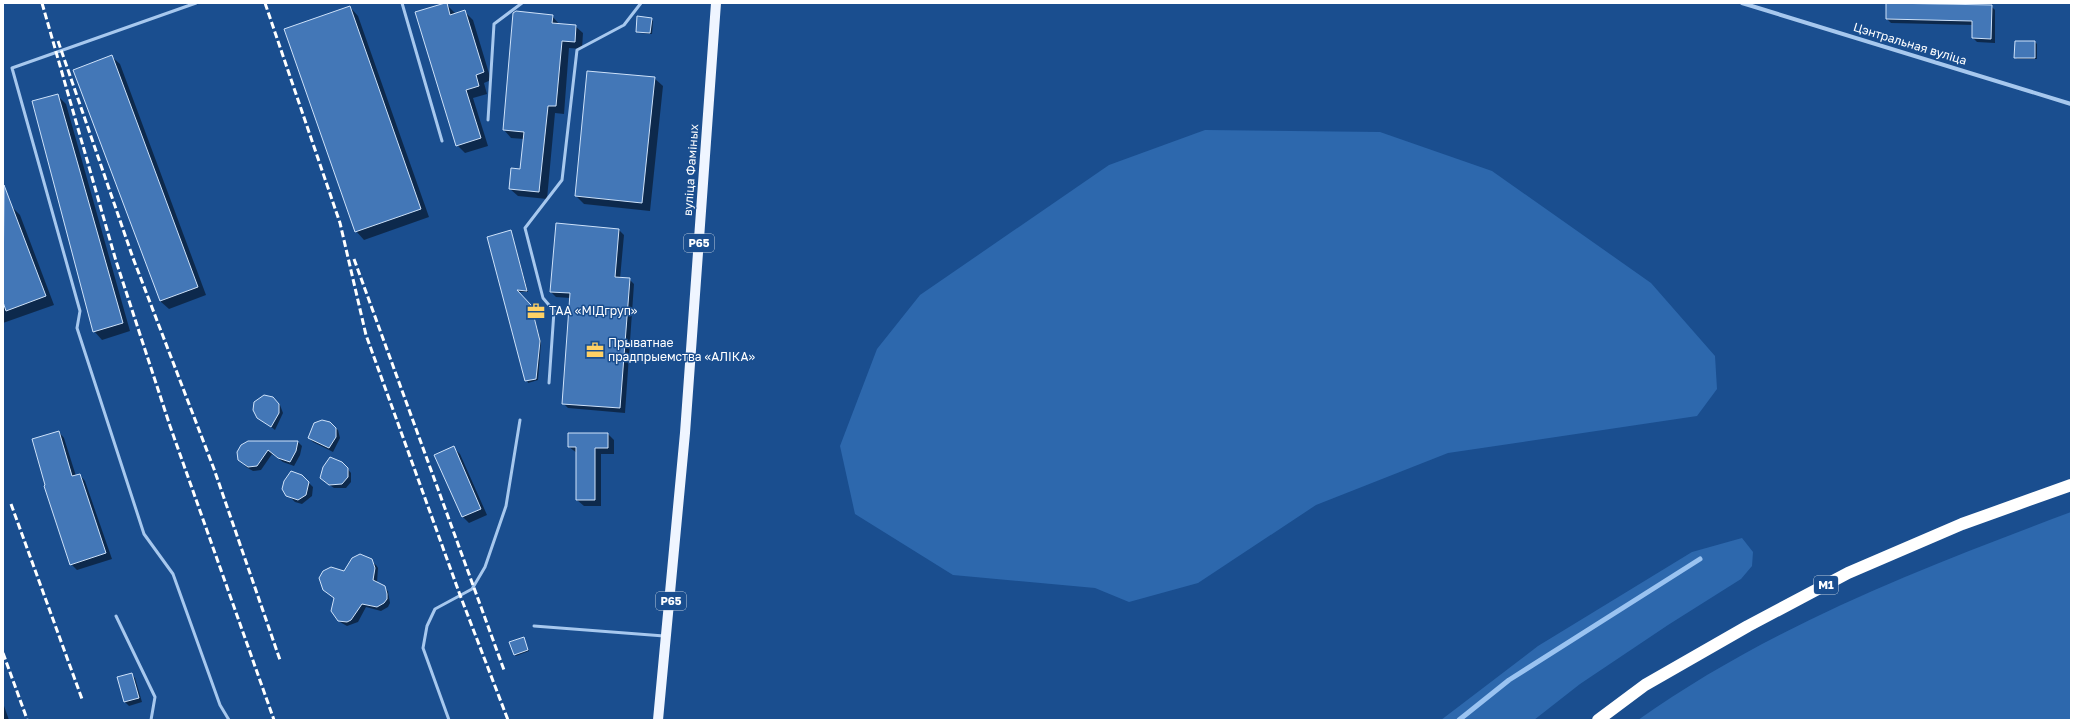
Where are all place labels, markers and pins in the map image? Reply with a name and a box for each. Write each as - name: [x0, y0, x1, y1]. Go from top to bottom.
- office icon: ТАА «МІДгруп»: [526, 301, 546, 321]
- place label: ТАА «МІДгруп»: [549, 303, 638, 318]
- place label: Прыватнае прадпрыемства «АЛІКА»: [608, 335, 755, 364]
- office icon: Прыватнае прадпрыемства «АЛІКА»: [585, 340, 605, 360]

